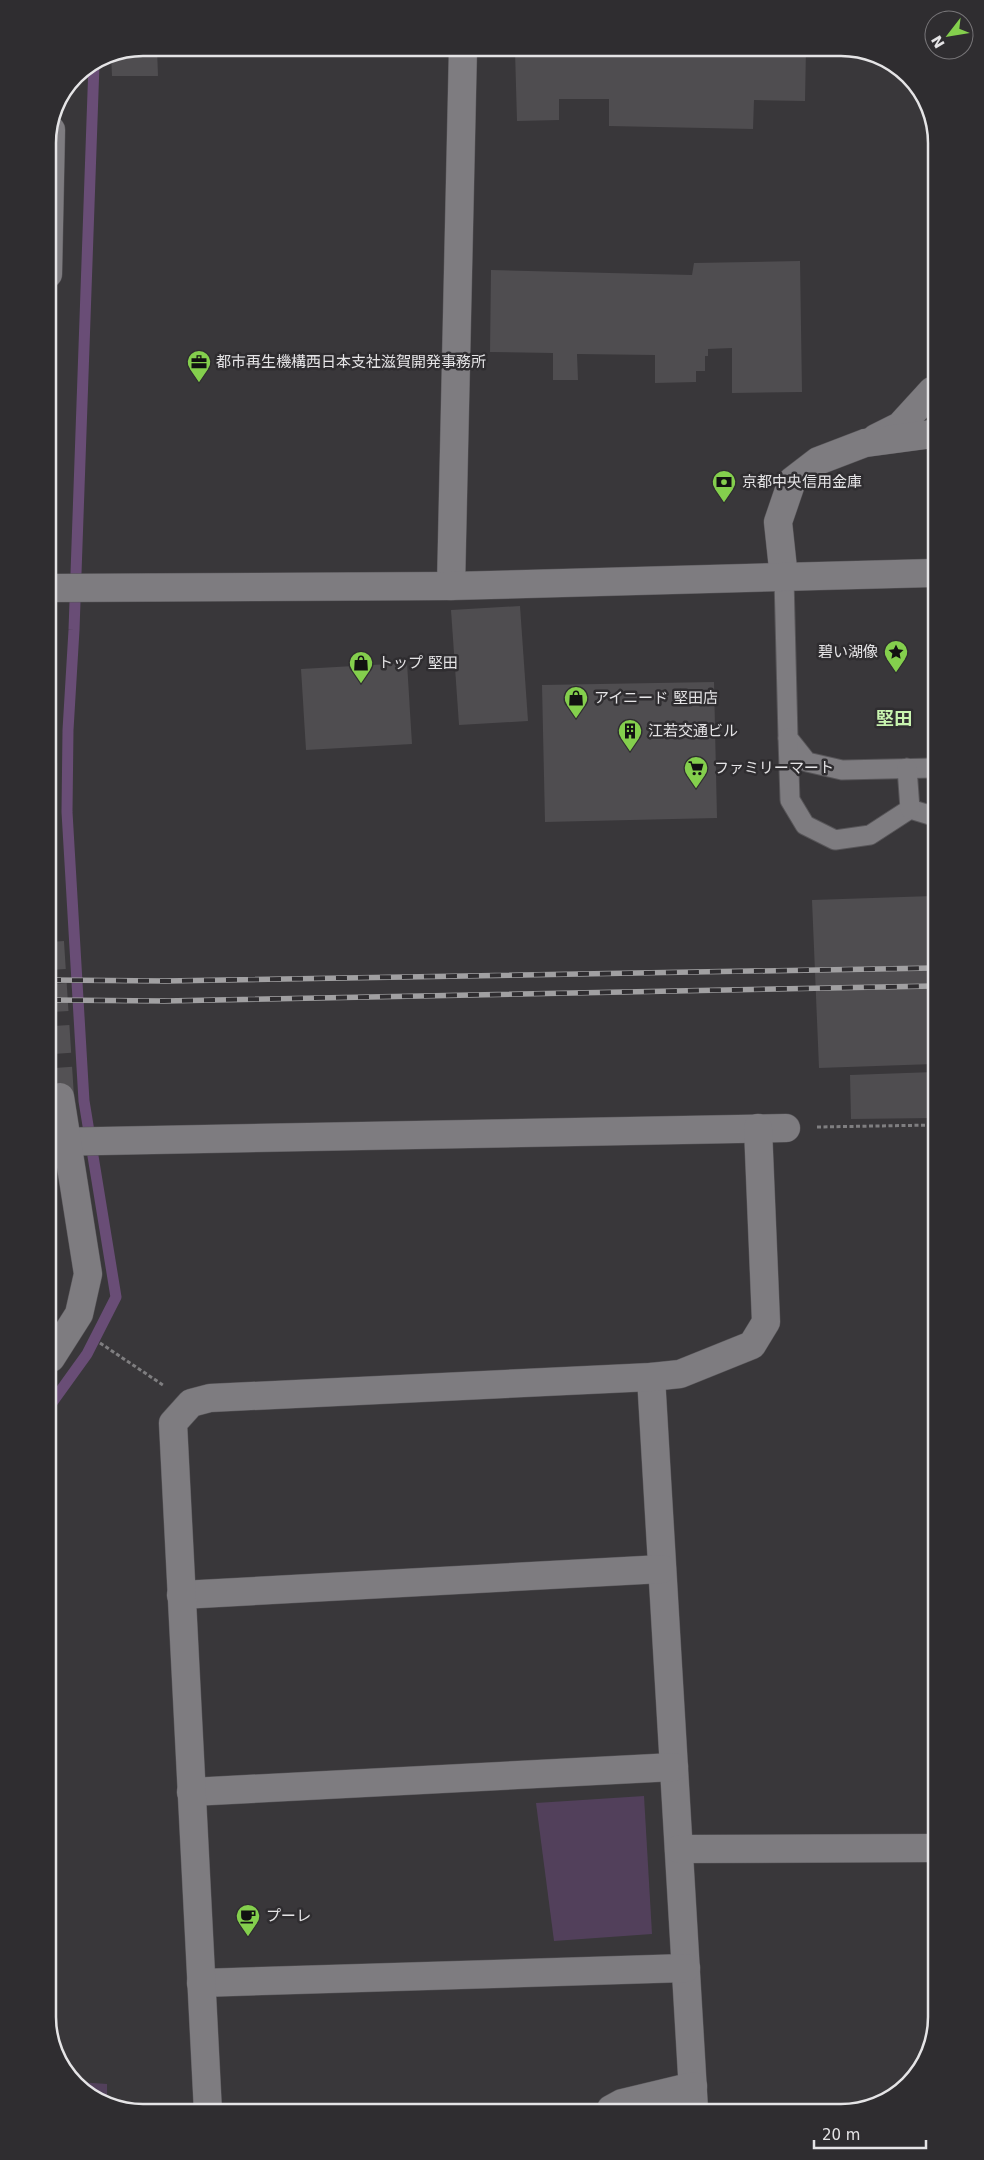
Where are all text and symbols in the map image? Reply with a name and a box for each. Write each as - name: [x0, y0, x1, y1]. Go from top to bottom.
- north arrow: [924, 10, 974, 60]
- text: N: [928, 33, 948, 51]
- office icon: 都市再生機構西日本支社滋賀開発事務所: [186, 349, 212, 383]
- place label: 都市再生機構西日本支社滋賀開発事務所: [216, 353, 486, 371]
- bank icon: 京都中央信用金庫: [711, 469, 737, 503]
- place label: 京都中央信用金庫: [742, 473, 862, 491]
- place icon: 碧い湖像: [883, 639, 909, 673]
- place label: 碧い湖像: [818, 643, 878, 661]
- shop icon: トップ 堅田: [348, 650, 374, 684]
- place label: トップ 堅田: [378, 654, 458, 672]
- shop icon: アイニード 堅田店: [563, 685, 589, 719]
- place label: アイニード 堅田店: [594, 689, 718, 707]
- district label: 堅田: [876, 708, 912, 729]
- building icon: 江若交通ビル: [617, 718, 643, 752]
- place label: 江若交通ビル: [648, 722, 738, 740]
- supermarket icon: ファミリーマート: [683, 755, 709, 789]
- place label: ファミリーマート: [714, 759, 834, 777]
- cafe icon: プーレ: [235, 1903, 261, 1937]
- place label: プーレ: [266, 1907, 311, 1925]
- scale bar: [814, 2118, 926, 2150]
- text: 20 m: [822, 2126, 860, 2144]

